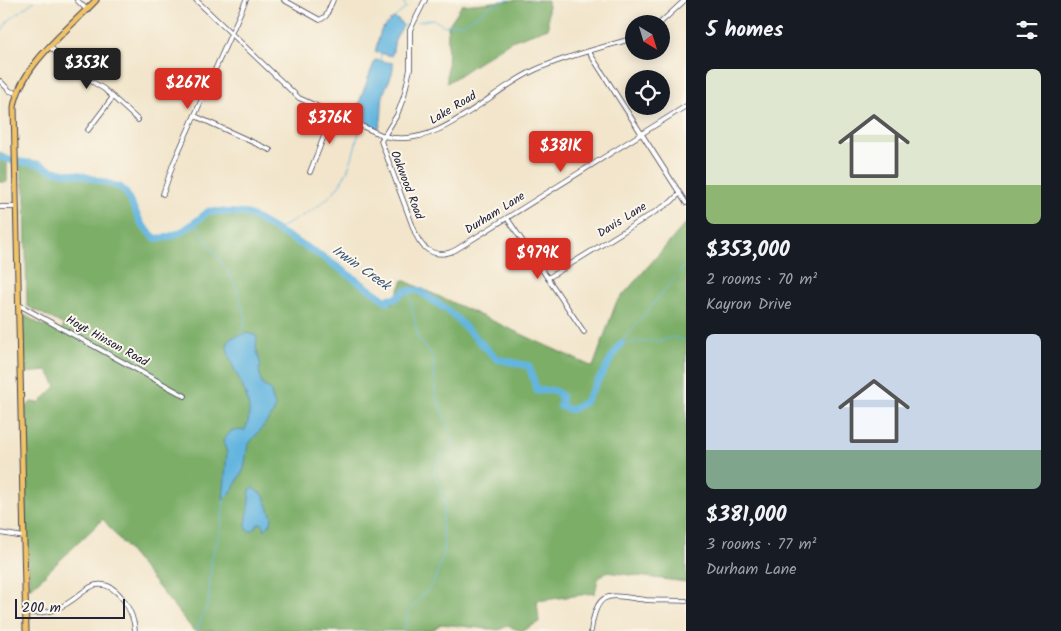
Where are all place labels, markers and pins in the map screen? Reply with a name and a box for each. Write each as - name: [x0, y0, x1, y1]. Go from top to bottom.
- pin: $353K: [52, 48, 122, 90]
- pin: $267K: [153, 68, 223, 110]
- pin: $376K: [295, 102, 365, 145]
- pin: $381K: [526, 130, 596, 173]
- pin: $979K: [503, 238, 573, 280]

